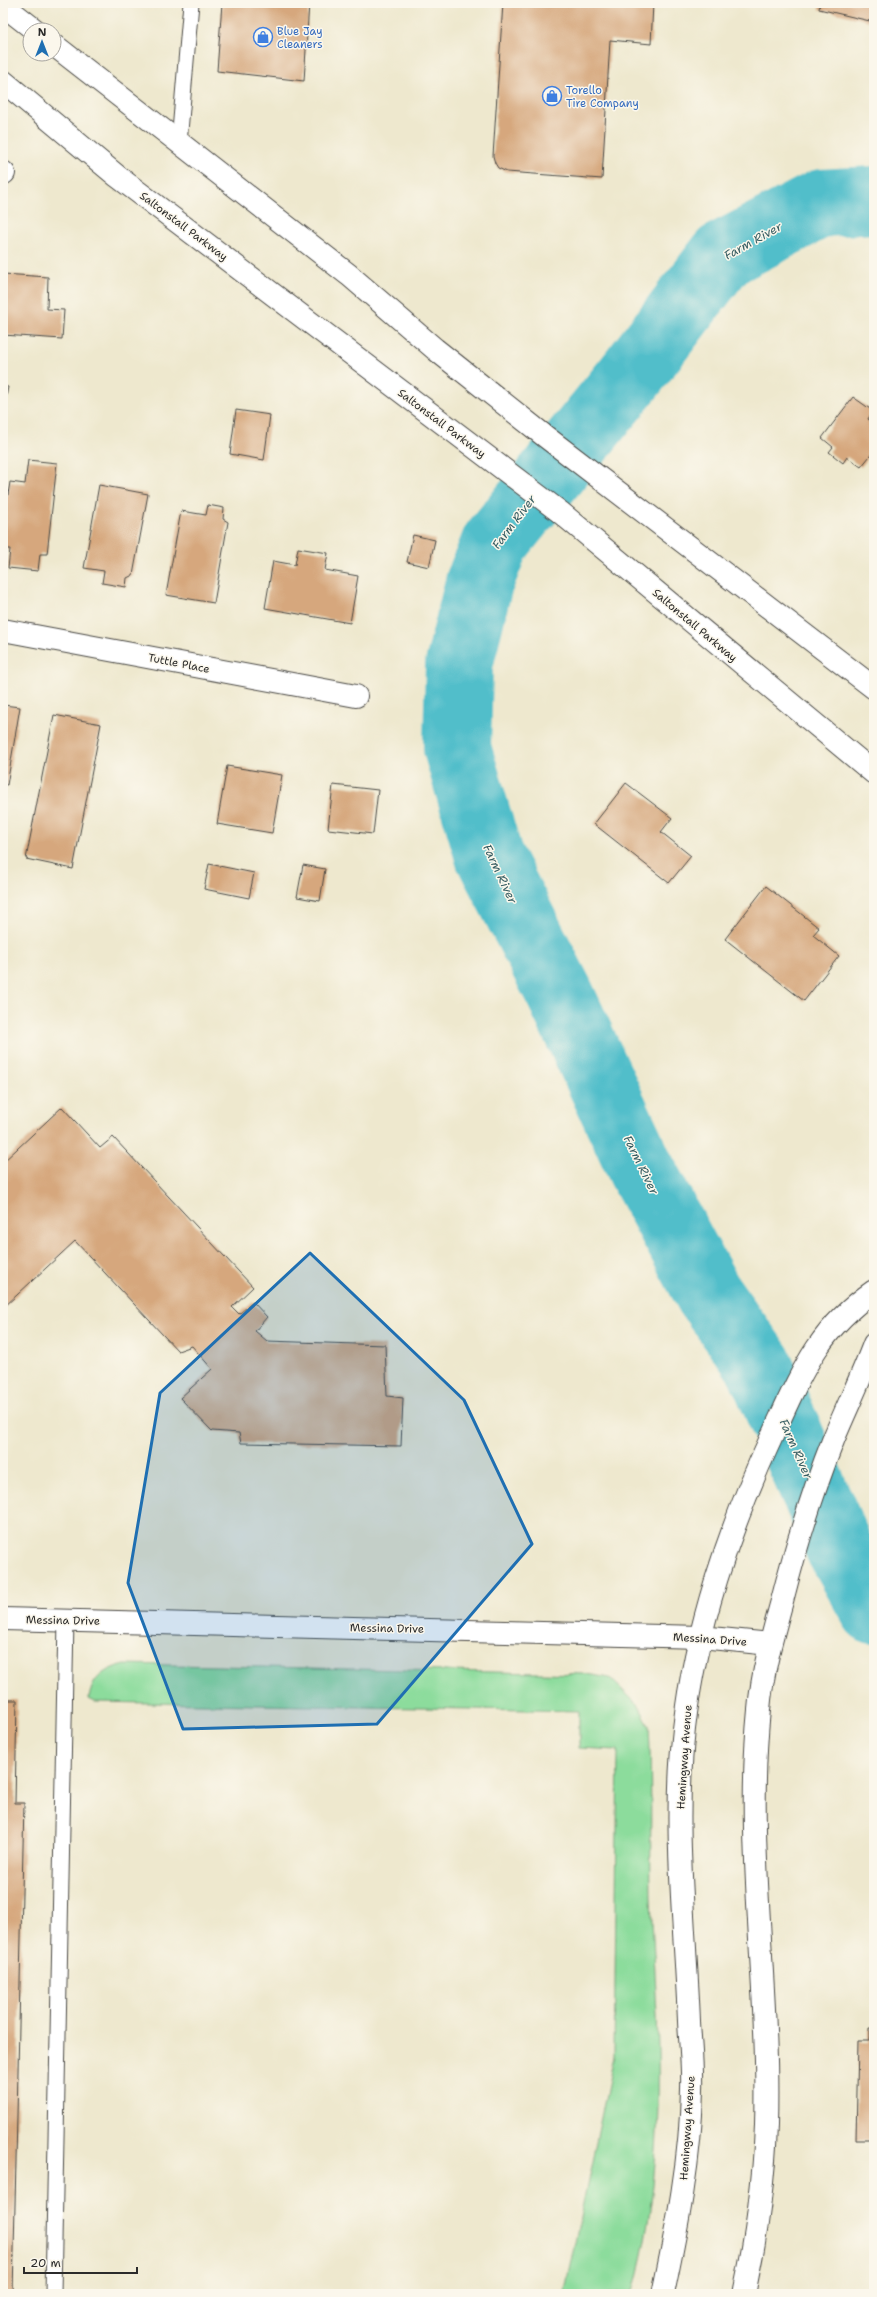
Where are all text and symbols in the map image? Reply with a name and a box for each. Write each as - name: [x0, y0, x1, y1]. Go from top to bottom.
- north arrow: [22, 22, 62, 62]
- place label: Blue Jay Cleaners: [277, 24, 323, 52]
- text: N: [38, 25, 47, 40]
- shop icon: Blue Jay Cleaners: [252, 26, 274, 48]
- place label: Torello Tire Company: [566, 83, 639, 111]
- shop icon: Torello Tire Company: [541, 85, 563, 107]
- street label: Saltonstall Parkway: [137, 188, 231, 264]
- water label: Farm River: [721, 218, 785, 264]
- street label: Saltonstall Parkway: [395, 385, 489, 461]
- water label: Farm River: [488, 491, 540, 552]
- street label: Saltonstall Parkway: [649, 585, 740, 665]
- street label: Tuttle Place: [147, 650, 211, 677]
- water label: Farm River: [479, 842, 521, 907]
- water label: Farm River: [620, 1133, 662, 1198]
- water label: Farm River: [776, 1416, 816, 1482]
- street label: Messina Drive: [26, 1612, 100, 1629]
- street label: Messina Drive: [350, 1620, 424, 1637]
- street label: Messina Drive: [672, 1629, 747, 1650]
- street label: Hemingway Avenue: [673, 1704, 696, 1810]
- street label: Hemingway Avenue: [676, 2075, 699, 2181]
- scale bar: [24, 2249, 137, 2275]
- text: 20 m: [30, 2255, 61, 2271]

